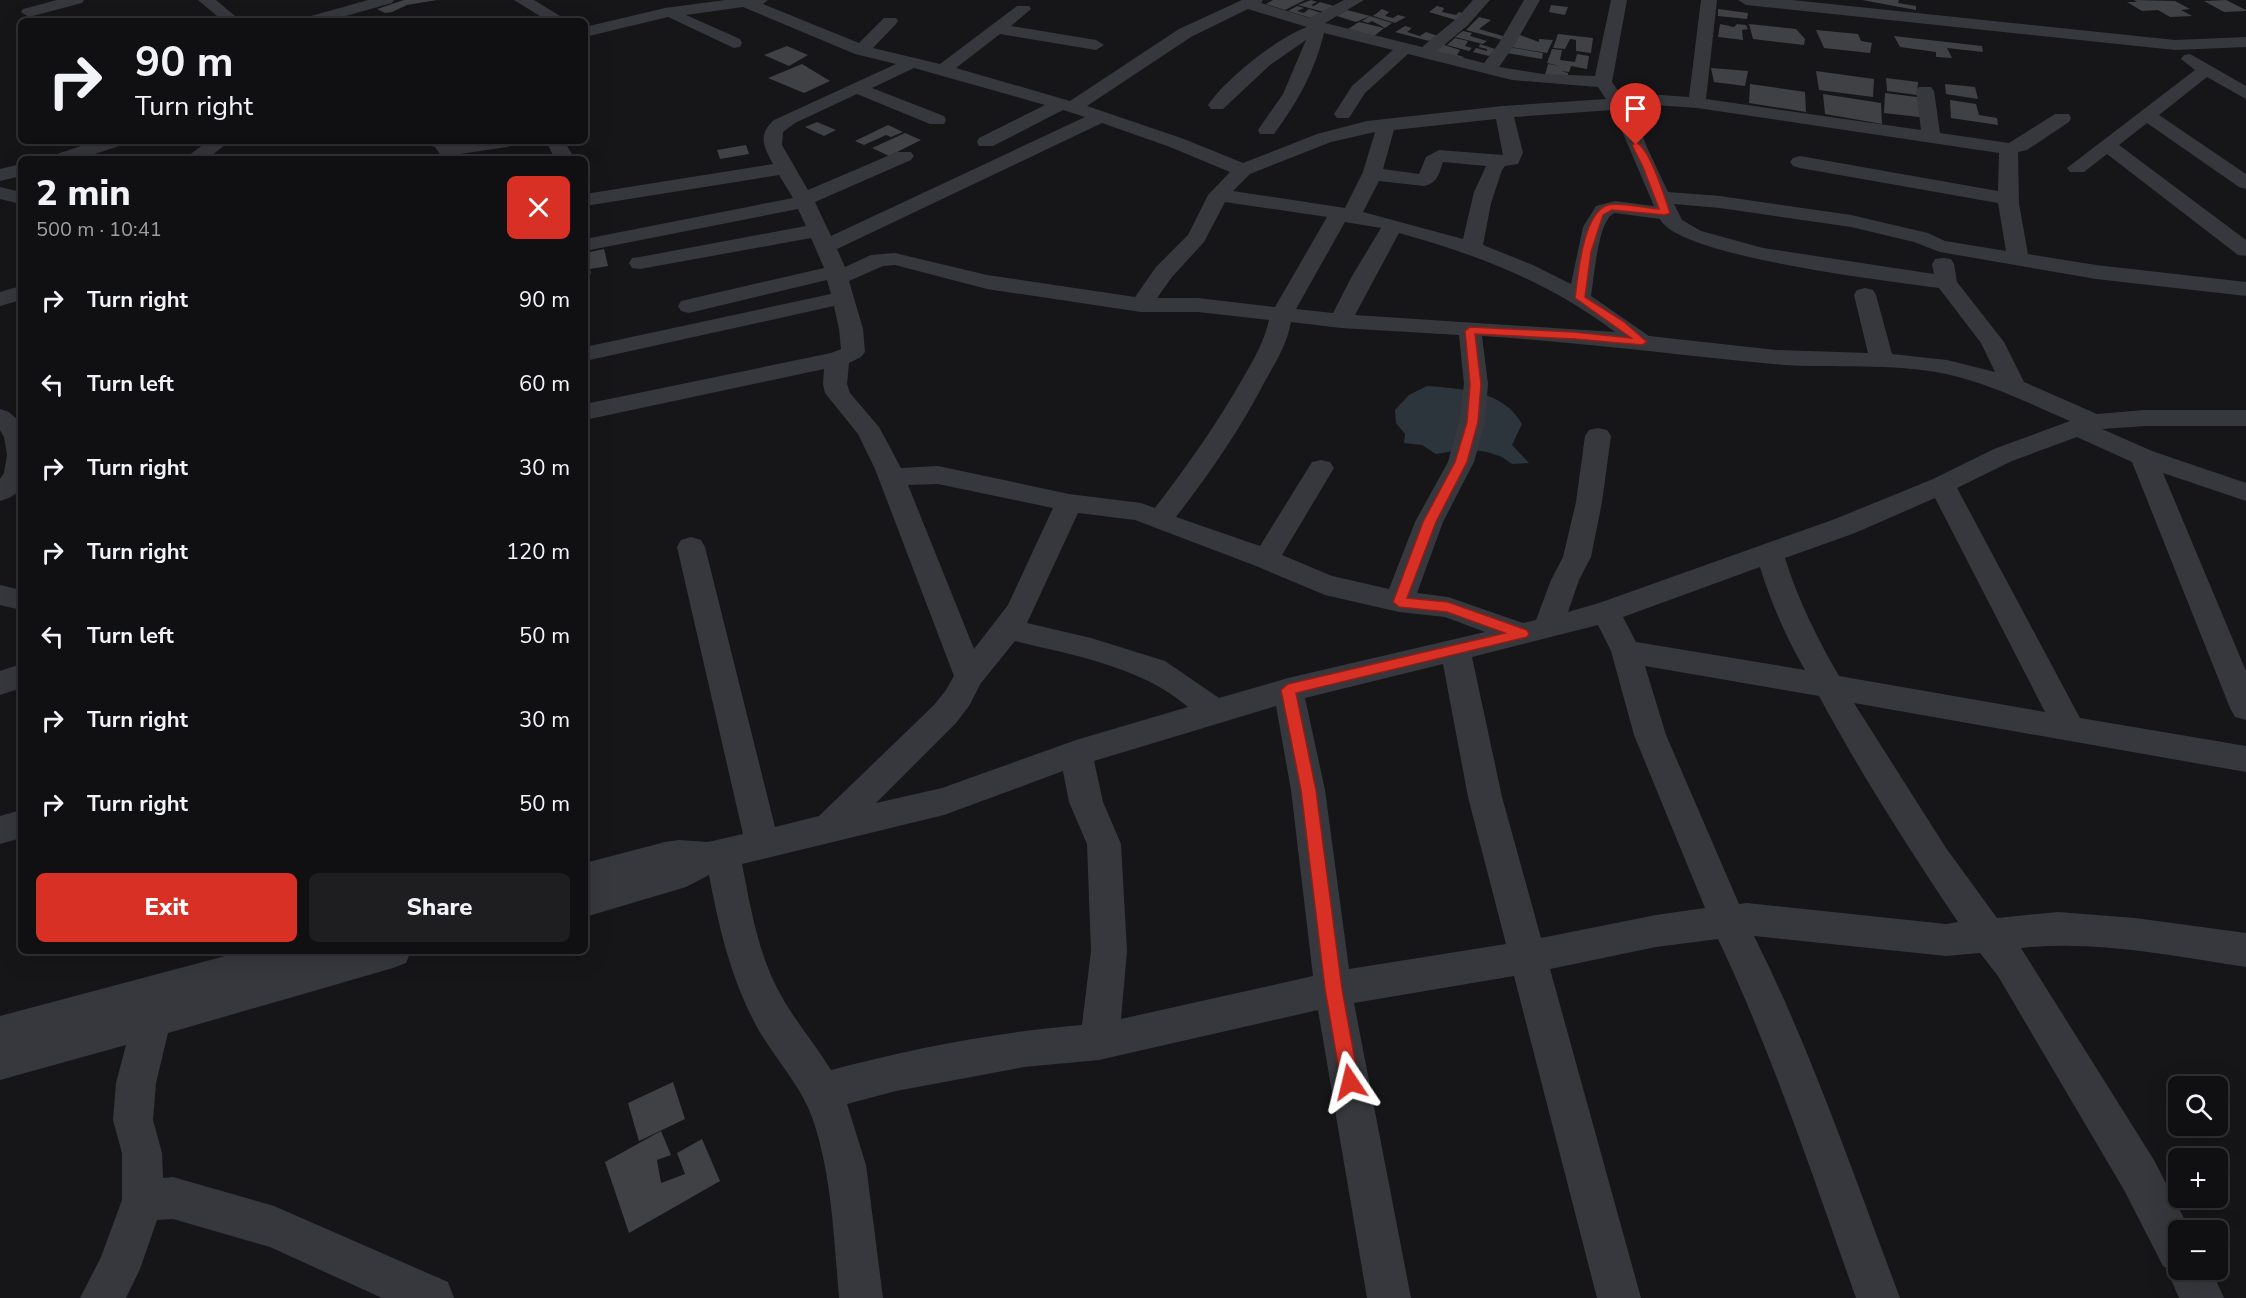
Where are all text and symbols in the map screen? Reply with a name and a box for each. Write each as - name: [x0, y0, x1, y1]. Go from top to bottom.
- text: 90 m: [135, 34, 234, 91]
- icon: right: [36, 42, 114, 120]
- pin: [1610, 83, 1661, 145]
- text: Turn right: [135, 88, 253, 125]
- icon: arrive: [1619, 92, 1652, 125]
- text: 2 min: [36, 169, 131, 218]
- button: close: [507, 176, 570, 239]
- text: 500 m · 10:41: [36, 216, 162, 243]
- icon: right: [36, 284, 69, 317]
- text: Turn right: [87, 285, 188, 315]
- text: 90 m: [519, 285, 570, 315]
- icon: left: [36, 368, 69, 401]
- text: Turn left: [87, 369, 174, 399]
- text: 60 m: [519, 369, 570, 399]
- icon: right: [36, 452, 69, 485]
- text: Turn right: [87, 453, 188, 483]
- text: 30 m: [519, 453, 570, 483]
- icon: right: [36, 536, 69, 569]
- text: Turn right: [87, 537, 188, 567]
- text: 120 m: [506, 537, 570, 567]
- icon: left: [36, 620, 69, 653]
- text: Turn left: [87, 621, 174, 651]
- text: 50 m: [519, 621, 570, 651]
- icon: right: [36, 704, 69, 737]
- text: Turn right: [87, 705, 188, 735]
- text: 30 m: [519, 705, 570, 735]
- icon: right: [36, 788, 69, 821]
- text: Turn right: [87, 789, 188, 819]
- text: 50 m: [519, 789, 570, 819]
- button: Exit: [36, 873, 297, 942]
- button: Share: [309, 873, 570, 942]
- position arrow: [1318, 1050, 1382, 1114]
- map controls: [2168, 1076, 2228, 1280]
- button: search: [2168, 1076, 2228, 1136]
- button: +: [2168, 1148, 2228, 1208]
- button: −: [2168, 1220, 2228, 1280]

